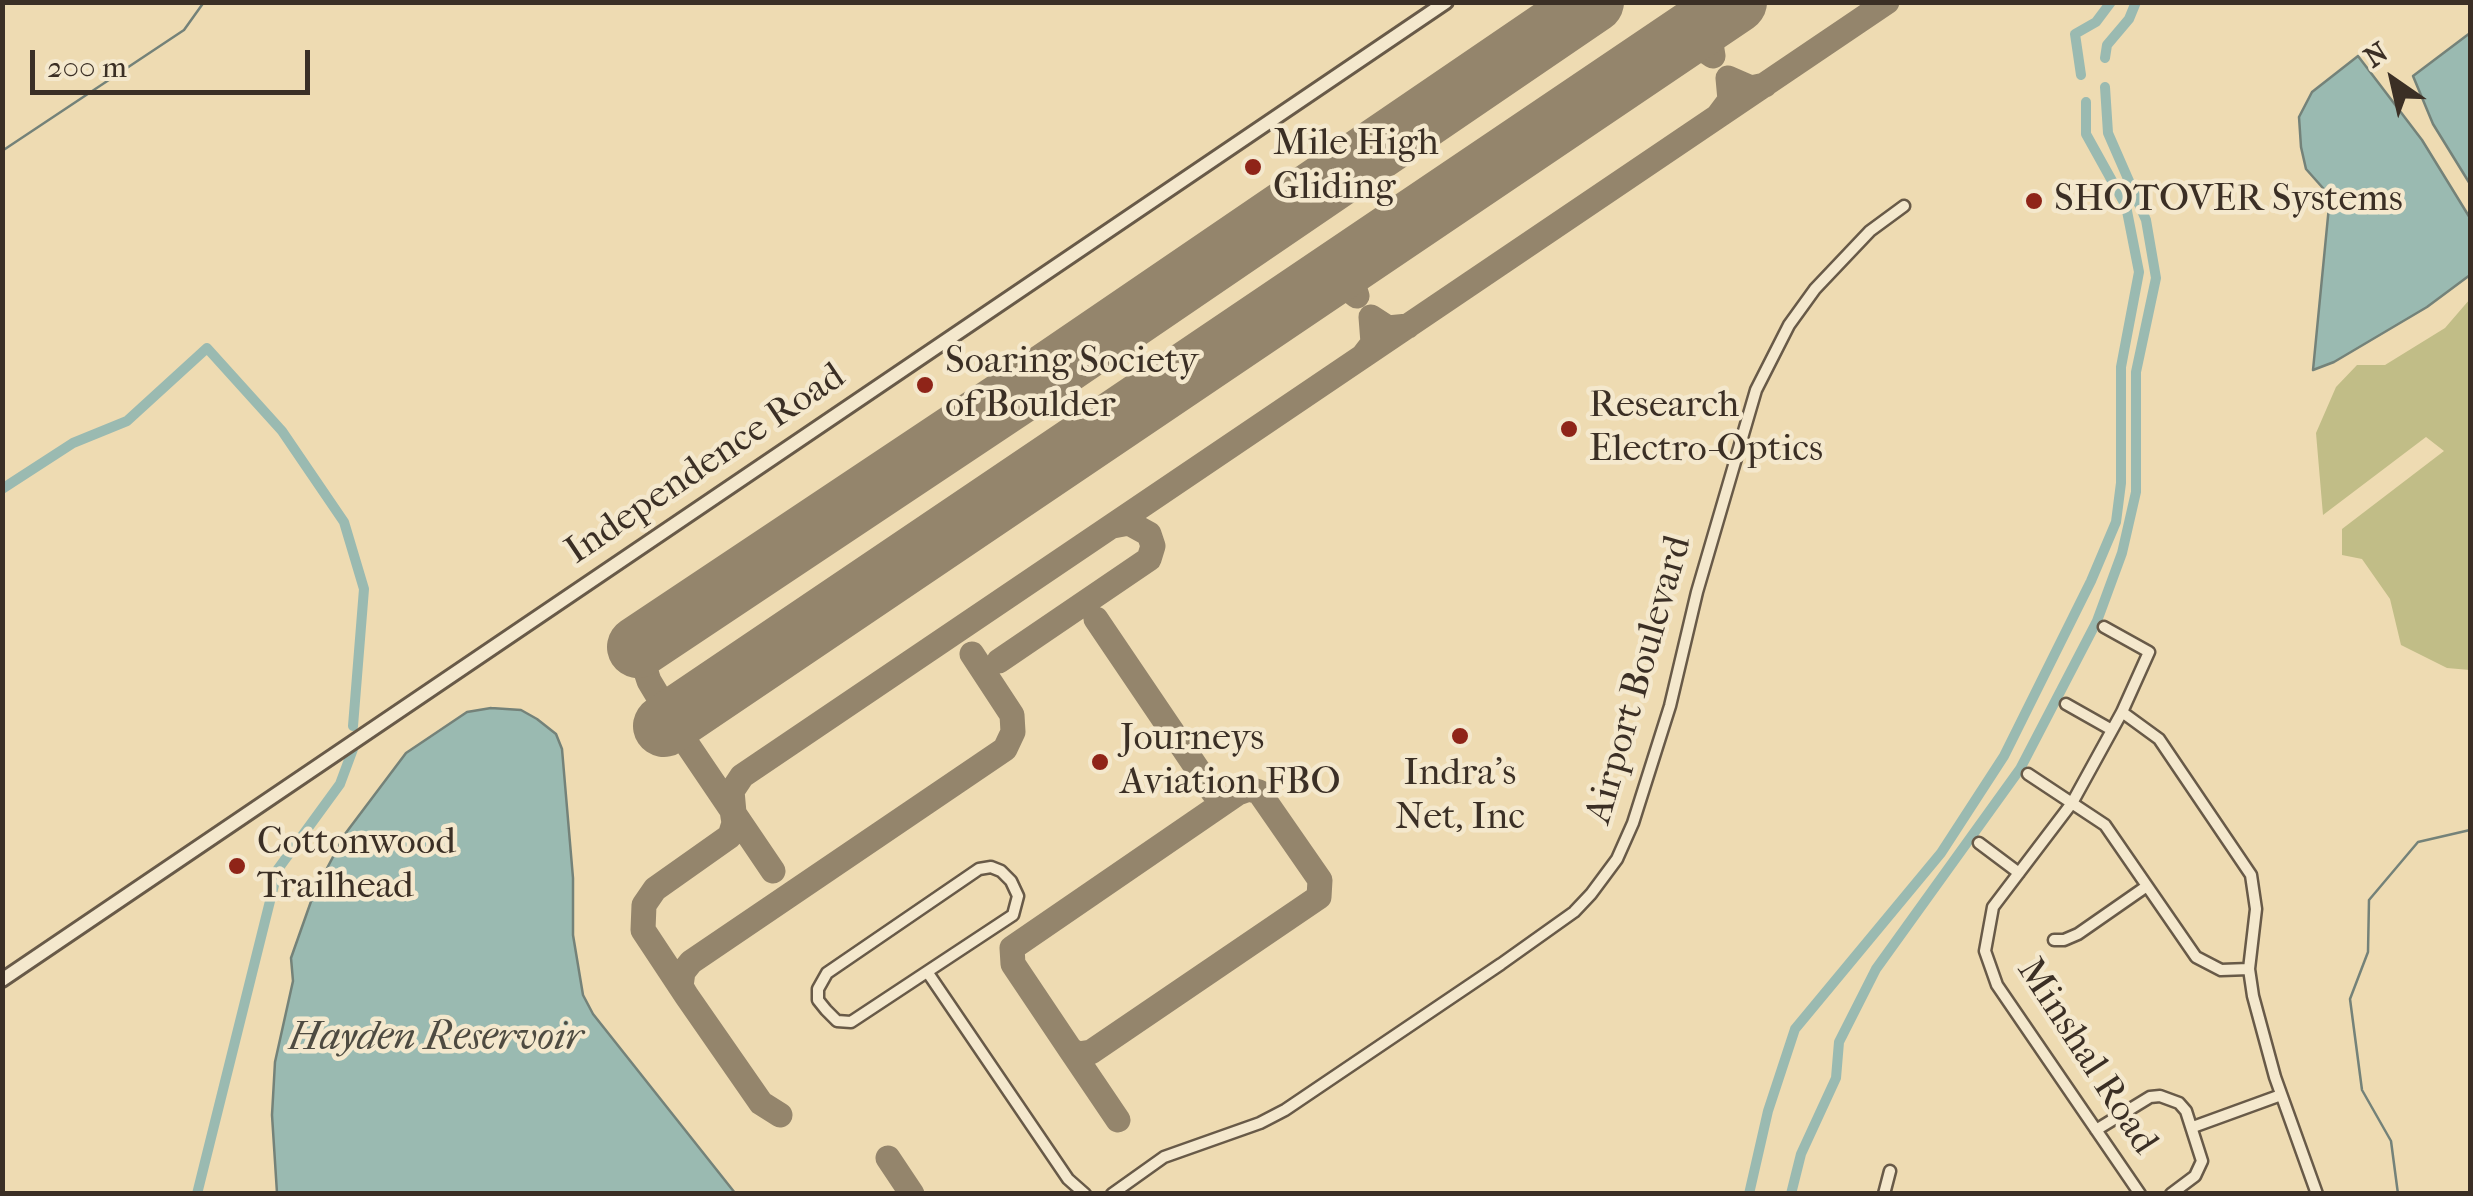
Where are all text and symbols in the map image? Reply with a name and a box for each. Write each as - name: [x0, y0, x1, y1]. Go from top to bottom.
- scale bar: [35, 30, 315, 92]
- north arrow: [2343, 30, 2443, 130]
- text: N: [2358, 35, 2394, 74]
- text: 200 m: [47, 50, 127, 85]
- place label: Mile High Gliding: [1273, 122, 1439, 212]
- marker: Mile High Gliding: [1242, 156, 1264, 178]
- place label: SHOTOVER Systems: [2054, 178, 2403, 224]
- marker: SHOTOVER Systems: [2023, 190, 2045, 212]
- place label: Soaring Society of Boulder: [945, 340, 1199, 429]
- street label: Independence Road: [558, 355, 854, 575]
- marker: Soaring Society of Boulder: [914, 374, 936, 396]
- place label: Research Electro-Optics: [1589, 384, 1823, 474]
- marker: Research Electro-Optics: [1558, 418, 1580, 440]
- street label: Airport Boulevard: [1577, 531, 1703, 829]
- place label: Journeys Aviation FBO: [1120, 717, 1341, 806]
- marker: Indra's Net, Inc: [1449, 725, 1471, 747]
- marker: Journeys Aviation FBO: [1089, 751, 1111, 773]
- place label: Indra's Net, Inc: [1395, 752, 1525, 842]
- place label: Cottonwood Trailhead: [257, 821, 456, 911]
- marker: Cottonwood Trailhead: [226, 855, 248, 877]
- street label: Minshal Road: [2006, 951, 2166, 1163]
- water label: Hayden Reservoir: [289, 1015, 583, 1063]

